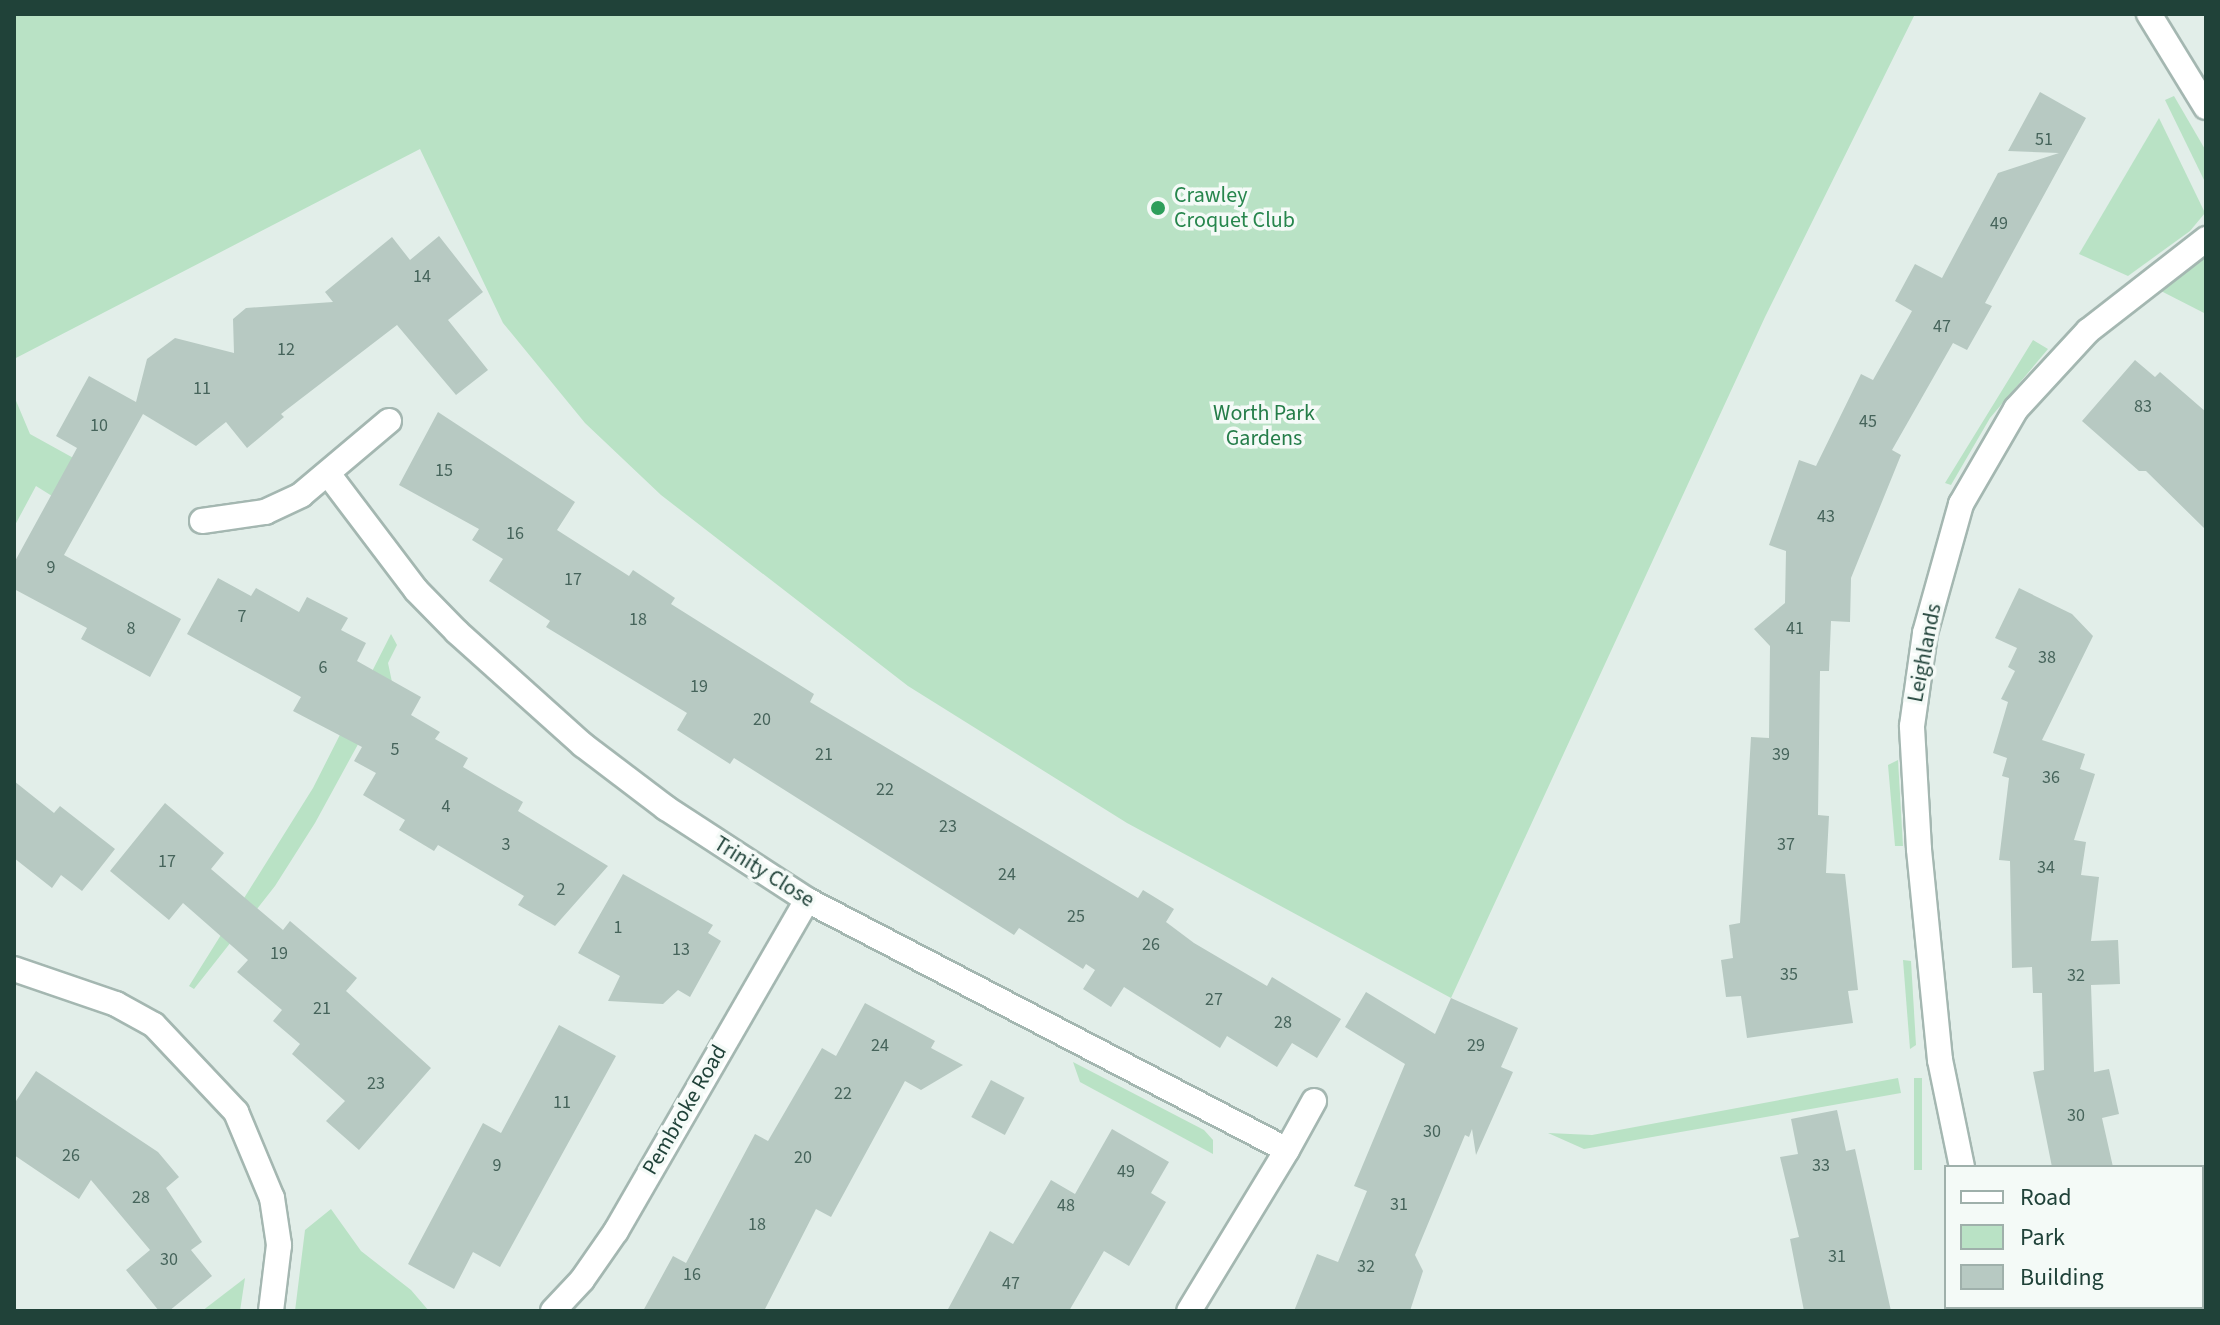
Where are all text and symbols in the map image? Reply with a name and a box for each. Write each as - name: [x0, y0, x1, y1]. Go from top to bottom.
- house number: 51: [2035, 129, 2053, 151]
- place label: Crawley Croquet Club: [1174, 182, 1295, 234]
- marker: Crawley Croquet Club: [1149, 199, 1167, 217]
- house number: 49: [1990, 213, 2008, 235]
- house number: 14: [413, 266, 431, 288]
- house number: 47: [1933, 316, 1951, 338]
- house number: 12: [277, 339, 295, 361]
- house number: 11: [193, 378, 211, 400]
- house number: 83: [2134, 396, 2152, 418]
- park label: Worth Park Gardens: [1213, 400, 1315, 452]
- house number: 45: [1859, 411, 1877, 433]
- house number: 10: [90, 415, 108, 437]
- house number: 15: [435, 460, 453, 482]
- house number: 43: [1817, 506, 1835, 528]
- house number: 16: [506, 523, 524, 545]
- house number: 9: [47, 557, 55, 579]
- house number: 17: [564, 569, 582, 591]
- street label: Leighlands: [1903, 601, 1947, 705]
- house number: 7: [238, 606, 246, 628]
- house number: 18: [629, 609, 647, 631]
- house number: 8: [127, 618, 135, 640]
- house number: 41: [1786, 618, 1804, 640]
- house number: 38: [2038, 647, 2056, 669]
- house number: 6: [319, 657, 327, 679]
- house number: 19: [690, 676, 708, 698]
- house number: 20: [753, 709, 771, 731]
- house number: 5: [391, 739, 399, 761]
- house number: 21: [815, 744, 833, 766]
- house number: 39: [1772, 744, 1790, 766]
- house number: 36: [2042, 767, 2060, 789]
- house number: 22: [876, 779, 894, 801]
- house number: 4: [442, 796, 450, 818]
- house number: 23: [939, 816, 957, 838]
- street label: Trinity Close: [709, 831, 819, 913]
- house number: 3: [502, 834, 510, 856]
- house number: 37: [1777, 834, 1795, 856]
- house number: 17: [158, 851, 176, 873]
- house number: 34: [2037, 857, 2055, 879]
- house number: 24: [998, 864, 1016, 886]
- house number: 2: [557, 879, 565, 901]
- house number: 25: [1067, 906, 1085, 928]
- house number: 1: [614, 917, 622, 939]
- house number: 26: [1142, 934, 1160, 956]
- house number: 13: [672, 939, 690, 961]
- house number: 19: [270, 943, 288, 965]
- house number: 35: [1780, 964, 1798, 986]
- house number: 32: [2067, 965, 2085, 987]
- house number: 27: [1205, 989, 1223, 1011]
- house number: 21: [313, 998, 331, 1020]
- house number: 28: [1274, 1012, 1292, 1034]
- house number: 24: [871, 1035, 889, 1057]
- house number: 29: [1467, 1035, 1485, 1057]
- street label: Pembroke Road: [637, 1040, 733, 1180]
- house number: 23: [367, 1073, 385, 1095]
- house number: 22: [834, 1083, 852, 1105]
- house number: 11: [553, 1092, 571, 1114]
- house number: 30: [2067, 1105, 2085, 1127]
- house number: 30: [1423, 1121, 1441, 1143]
- house number: 26: [62, 1145, 80, 1167]
- house number: 20: [794, 1147, 812, 1169]
- house number: 9: [493, 1155, 501, 1177]
- house number: 33: [1812, 1155, 1830, 1177]
- house number: 49: [1117, 1161, 1135, 1183]
- legend: [1944, 1165, 2204, 1309]
- text: Road: [2020, 1180, 2072, 1215]
- house number: 28: [132, 1187, 150, 1209]
- house number: 31: [1390, 1194, 1408, 1216]
- house number: 48: [1057, 1195, 1075, 1217]
- house number: 18: [748, 1214, 766, 1236]
- text: Park: [2020, 1220, 2065, 1255]
- house number: 31: [1828, 1246, 1846, 1268]
- house number: 30: [160, 1249, 178, 1271]
- house number: 32: [1357, 1256, 1375, 1278]
- text: Building: [2020, 1260, 2104, 1295]
- house number: 16: [683, 1264, 701, 1286]
- house number: 47: [1002, 1273, 1020, 1295]

